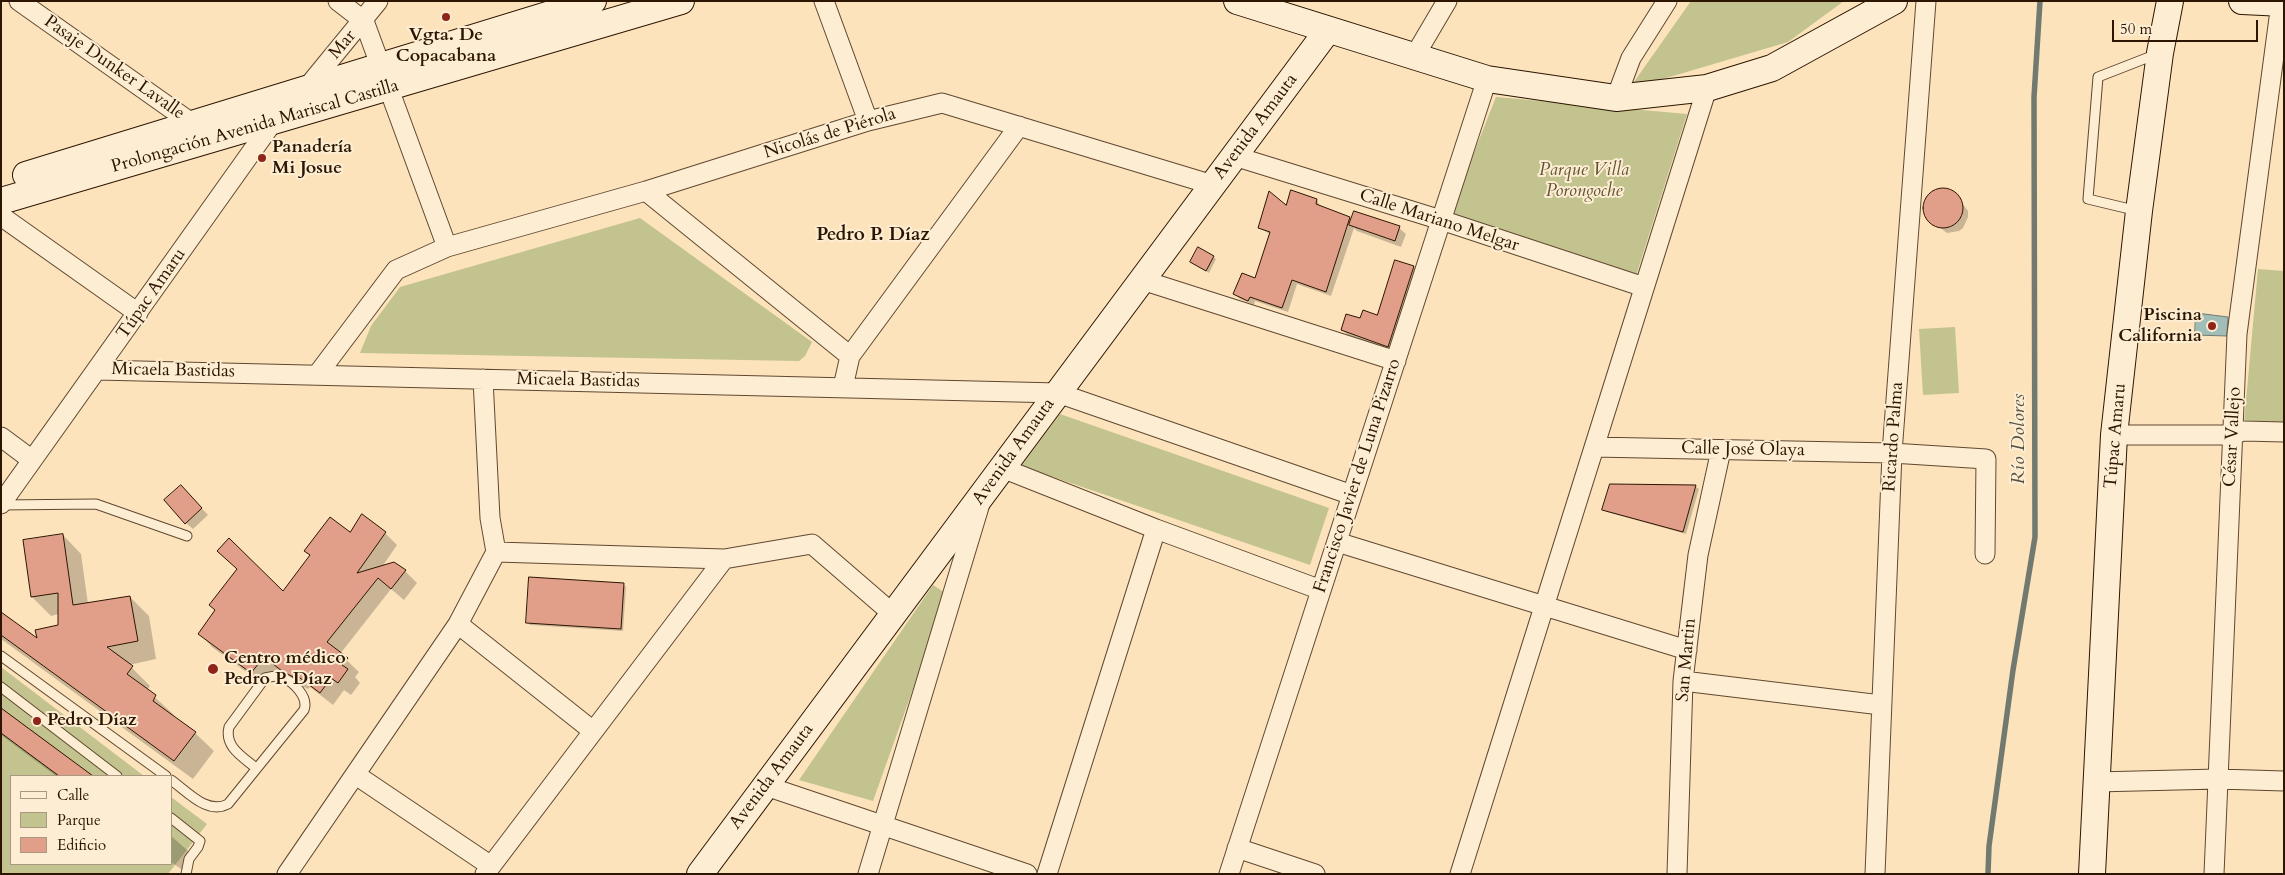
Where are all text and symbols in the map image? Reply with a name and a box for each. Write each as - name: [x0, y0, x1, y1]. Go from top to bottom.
- scale bar: [2115, 10, 2261, 42]
- street label: Pasaje Dunker Lavalle: [39, 11, 189, 125]
- marker: Vgta. De Copacabana: [440, 11, 452, 23]
- text: 50 m: [2120, 19, 2152, 39]
- place label: Vgta. De Copacabana: [396, 25, 496, 68]
- street label: Mar: [325, 26, 361, 64]
- street label: Avenida Amauta: [1209, 70, 1303, 184]
- street label: Prolongación Avenida Mariscal Castilla: [109, 76, 401, 178]
- street label: Nicolás de Piérola: [761, 104, 899, 164]
- place label: Panadería Mi Josue: [272, 137, 352, 180]
- marker: Panadería Mi Josue: [256, 152, 268, 164]
- park label: Parque Villa Porongoche: [1539, 160, 1629, 202]
- street label: Calle Mariano Melgar: [1356, 185, 1522, 257]
- district label: Pedro P. Díaz: [816, 225, 930, 247]
- street label: Túpac Amaru: [113, 245, 191, 343]
- place label: Piscina California: [2118, 305, 2202, 348]
- marker: Piscina California: [2206, 320, 2218, 332]
- street label: Francisco Javier de Luna Pizarro: [1310, 356, 1406, 596]
- street label: Micaela Bastidas: [111, 359, 235, 383]
- street label: Micaela Bastidas: [516, 369, 640, 393]
- street label: Ricardo Palma: [1879, 381, 1909, 493]
- street label: Túpac Amaru: [2101, 382, 2131, 490]
- street label: César Vallejo: [2220, 386, 2246, 488]
- street label: Avenida Amauta: [968, 394, 1060, 510]
- water label: Río Dolores: [2009, 394, 2031, 484]
- street label: Calle José Olaya: [1681, 438, 1805, 462]
- street label: San Martin: [1673, 617, 1701, 703]
- place label: Centro médico Pedro P. Díaz: [224, 648, 346, 691]
- marker: Centro médico Pedro P. Díaz: [206, 662, 220, 676]
- place label: Pedro Díaz: [47, 710, 137, 732]
- marker: Pedro Díaz: [31, 715, 43, 727]
- street label: Avenida Amauta: [725, 720, 819, 834]
- legend: [10, 775, 172, 865]
- text: Calle: [57, 785, 89, 805]
- text: Parque: [57, 810, 101, 830]
- text: Edificio: [57, 835, 106, 855]

